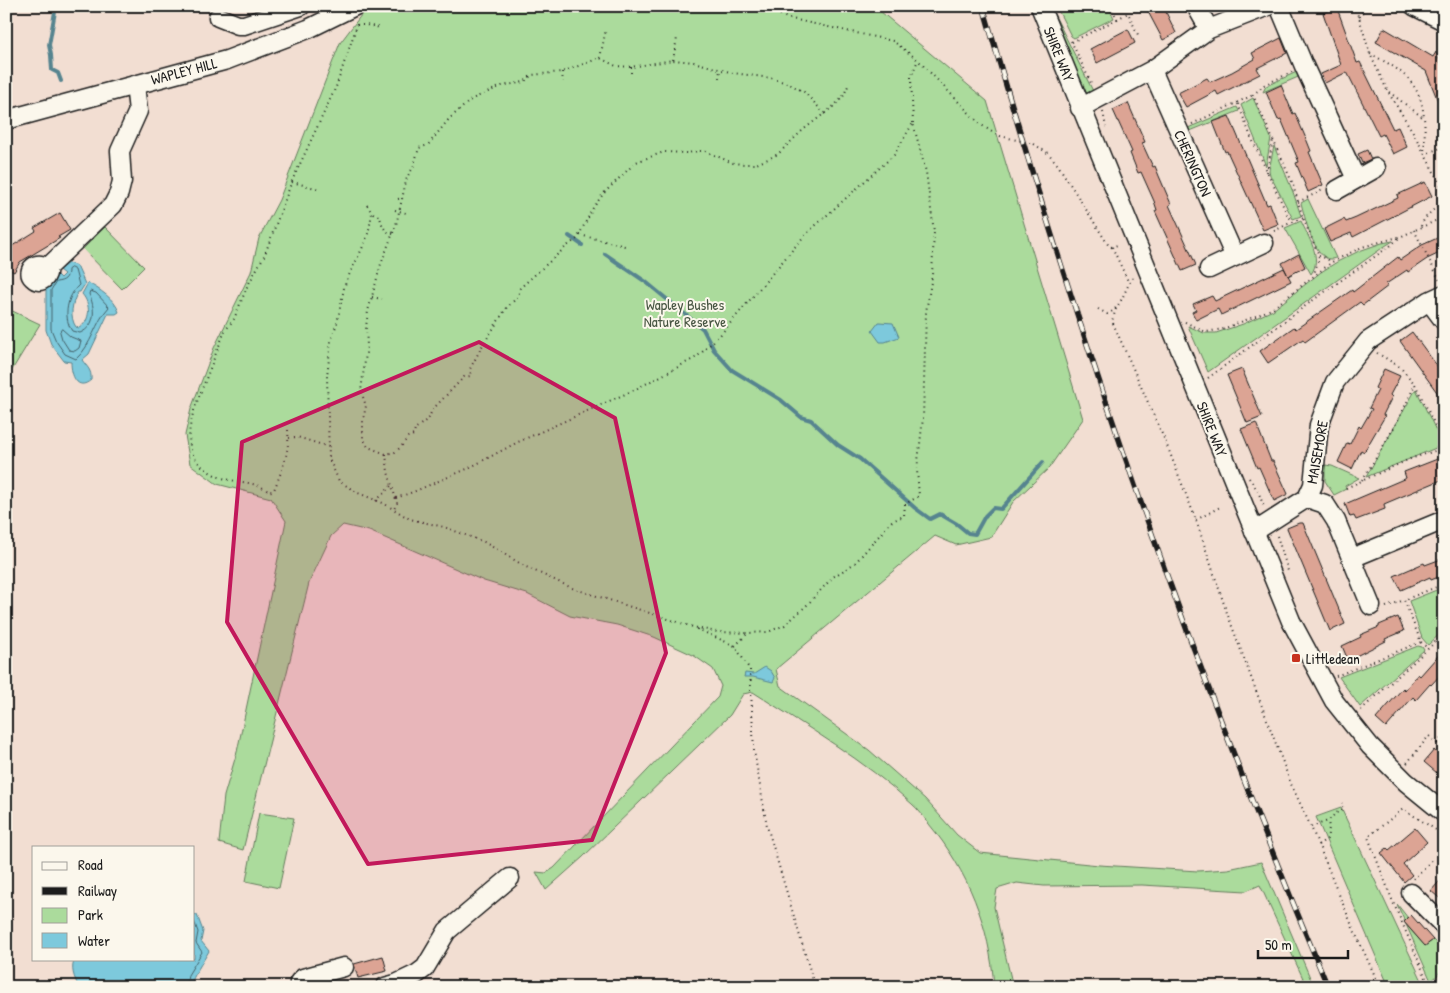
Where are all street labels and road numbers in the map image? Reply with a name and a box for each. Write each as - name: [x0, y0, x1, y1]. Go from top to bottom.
- street label: SHIRE WAY: [1038, 23, 1080, 85]
- street label: WAPLEY HILL: [149, 52, 220, 90]
- street label: CHERINGTON: [1169, 126, 1217, 200]
- street label: SHIRE WAY: [1191, 398, 1233, 460]
- street label: MAISEMORE: [1301, 418, 1333, 485]

